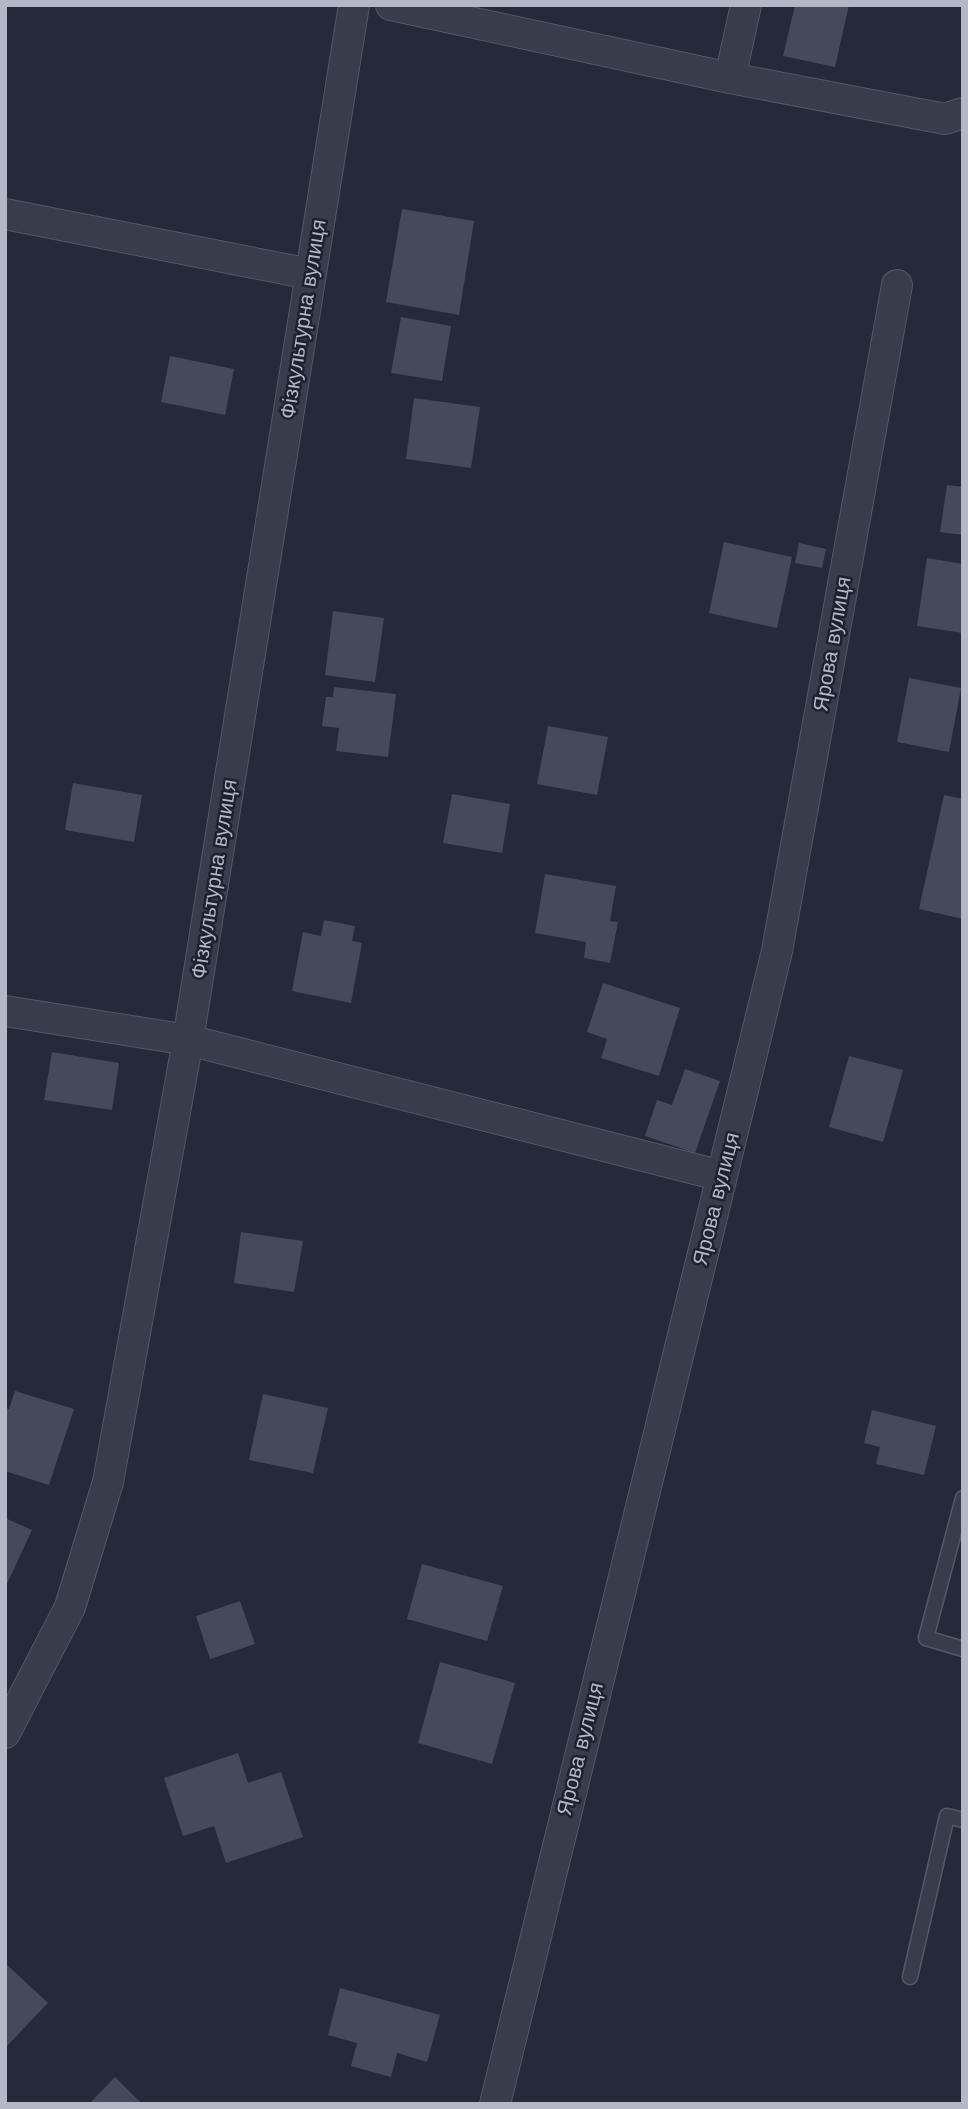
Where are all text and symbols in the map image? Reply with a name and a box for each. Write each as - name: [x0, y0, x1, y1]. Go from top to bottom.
- street label: Фізкультурна вулиця: [274, 217, 331, 420]
- street label: Ярова вулиця: [807, 575, 856, 713]
- street label: Фізкультурна вулиця: [185, 777, 242, 980]
- street label: Ярова вулиця: [687, 1130, 744, 1268]
- street label: Ярова вулиця: [551, 1680, 608, 1818]

